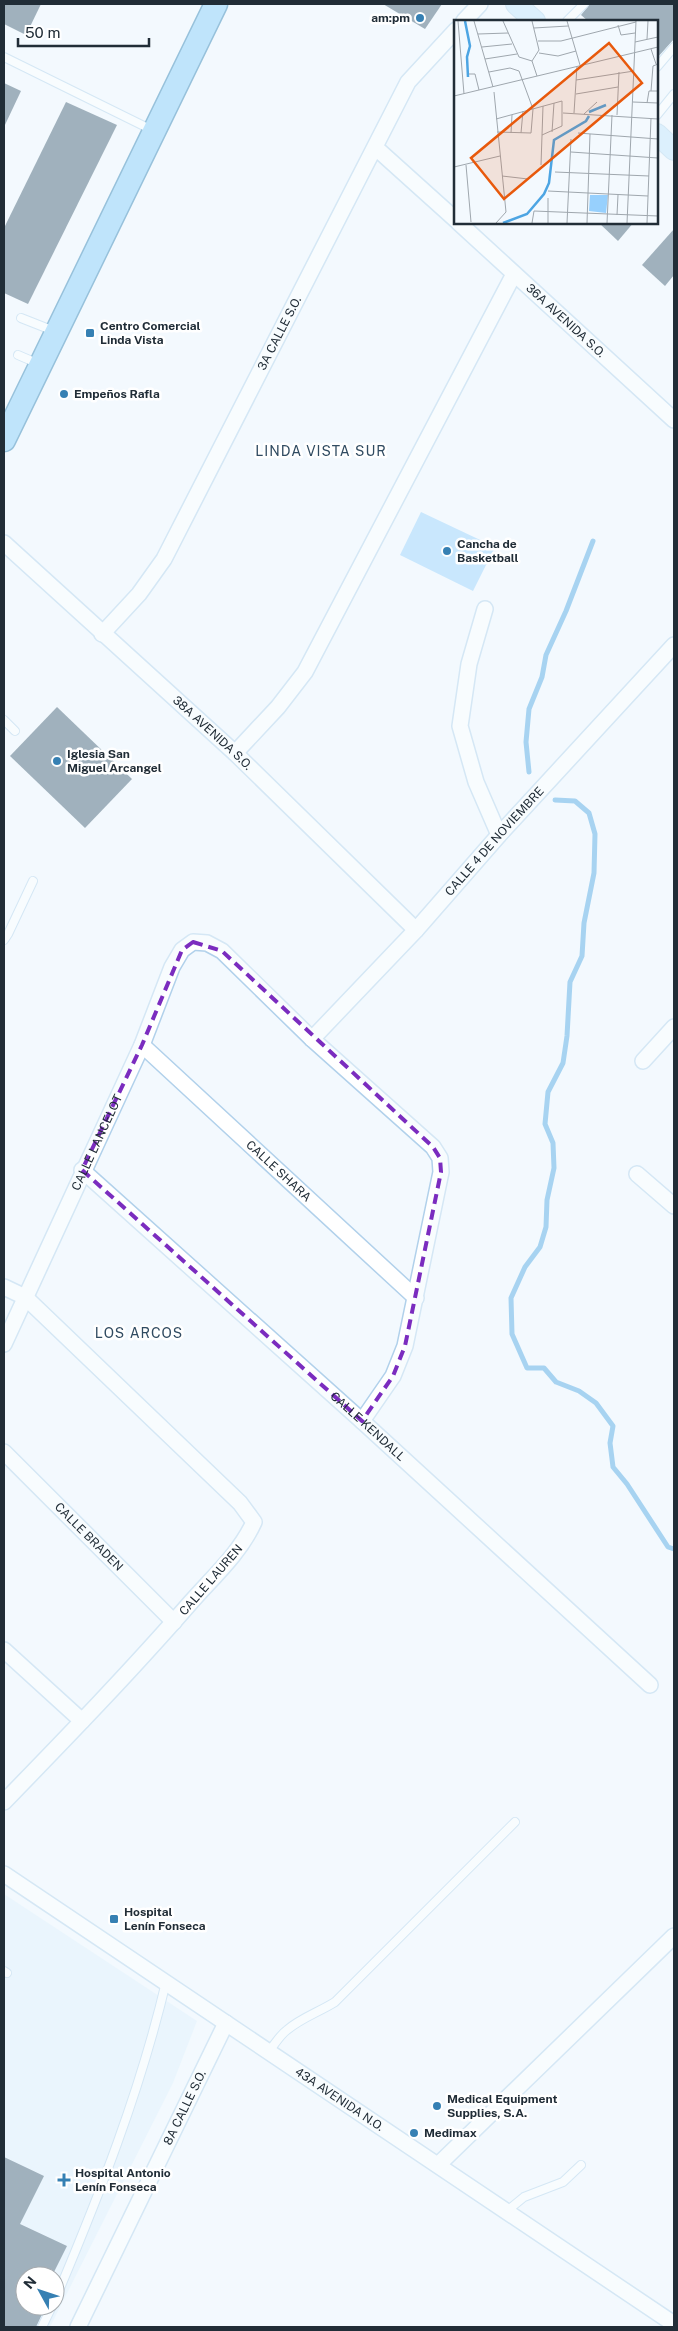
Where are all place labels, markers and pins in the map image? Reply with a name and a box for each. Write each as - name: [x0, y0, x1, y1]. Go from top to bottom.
- place label: am:pm: [371, 11, 410, 25]
- marker: am:pm: [414, 12, 426, 24]
- place label: Centro Comercial Linda Vista: [100, 319, 201, 347]
- marker: Centro Comercial Linda Vista: [84, 327, 96, 339]
- place label: Empeños Rafla: [74, 387, 160, 401]
- marker: Empeños Rafla: [58, 388, 70, 400]
- place label: Cancha de Basketball: [457, 537, 518, 565]
- marker: Cancha de Basketball: [441, 545, 453, 557]
- place label: Iglesia San Miguel Arcangel: [67, 747, 162, 775]
- marker: Iglesia San Miguel Arcangel: [51, 755, 63, 767]
- place label: Hospital Lenín Fonseca: [124, 1905, 206, 1933]
- marker: Hospital Lenín Fonseca: [108, 1913, 120, 1925]
- place label: Medical Equipment Supplies, S.A.: [447, 2092, 557, 2120]
- marker: Medical Equipment Supplies, S.A.: [431, 2100, 443, 2112]
- place label: Medimax: [424, 2126, 477, 2140]
- marker: Medimax: [408, 2127, 420, 2139]
- place label: Hospital Antonio Lenín Fonseca: [75, 2166, 171, 2194]
- marker: Hospital Antonio Lenín Fonseca: [57, 2173, 71, 2187]

